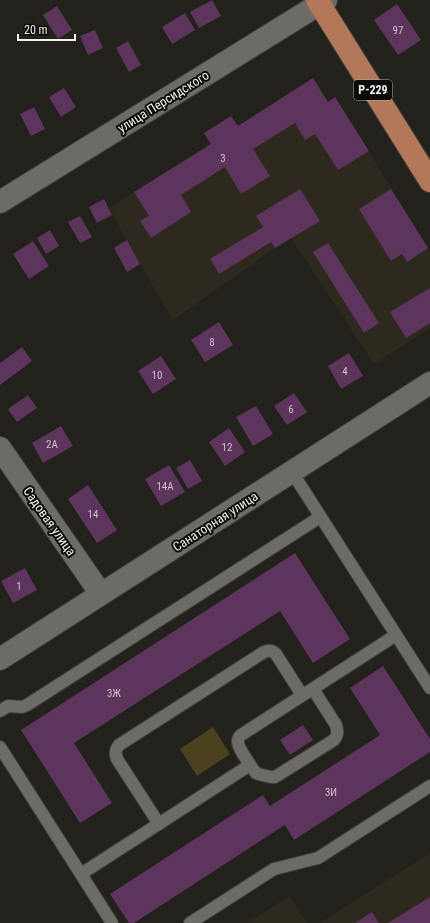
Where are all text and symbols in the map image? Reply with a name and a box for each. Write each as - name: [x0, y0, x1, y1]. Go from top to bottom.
- scale bar: [18, 16, 75, 42]
- text: 20 m: [24, 23, 48, 37]
- house number: 97: [393, 24, 403, 37]
- street label: улица Персидского: [115, 67, 212, 135]
- road number: Р-229: [354, 80, 392, 100]
- house number: 3: [220, 152, 226, 165]
- house number: 8: [209, 336, 215, 349]
- house number: 4: [342, 365, 348, 378]
- house number: 10: [152, 369, 162, 382]
- house number: 6: [288, 403, 294, 416]
- house number: 2А: [46, 438, 59, 451]
- house number: 12: [222, 441, 232, 454]
- house number: 14А: [156, 480, 174, 493]
- street label: Садовая улица: [20, 484, 79, 559]
- street label: Санаторная улица: [170, 488, 260, 554]
- house number: 14: [88, 508, 99, 521]
- house number: 1: [16, 580, 22, 593]
- house number: 3Ж: [107, 687, 121, 700]
- house number: 3И: [325, 786, 337, 799]

